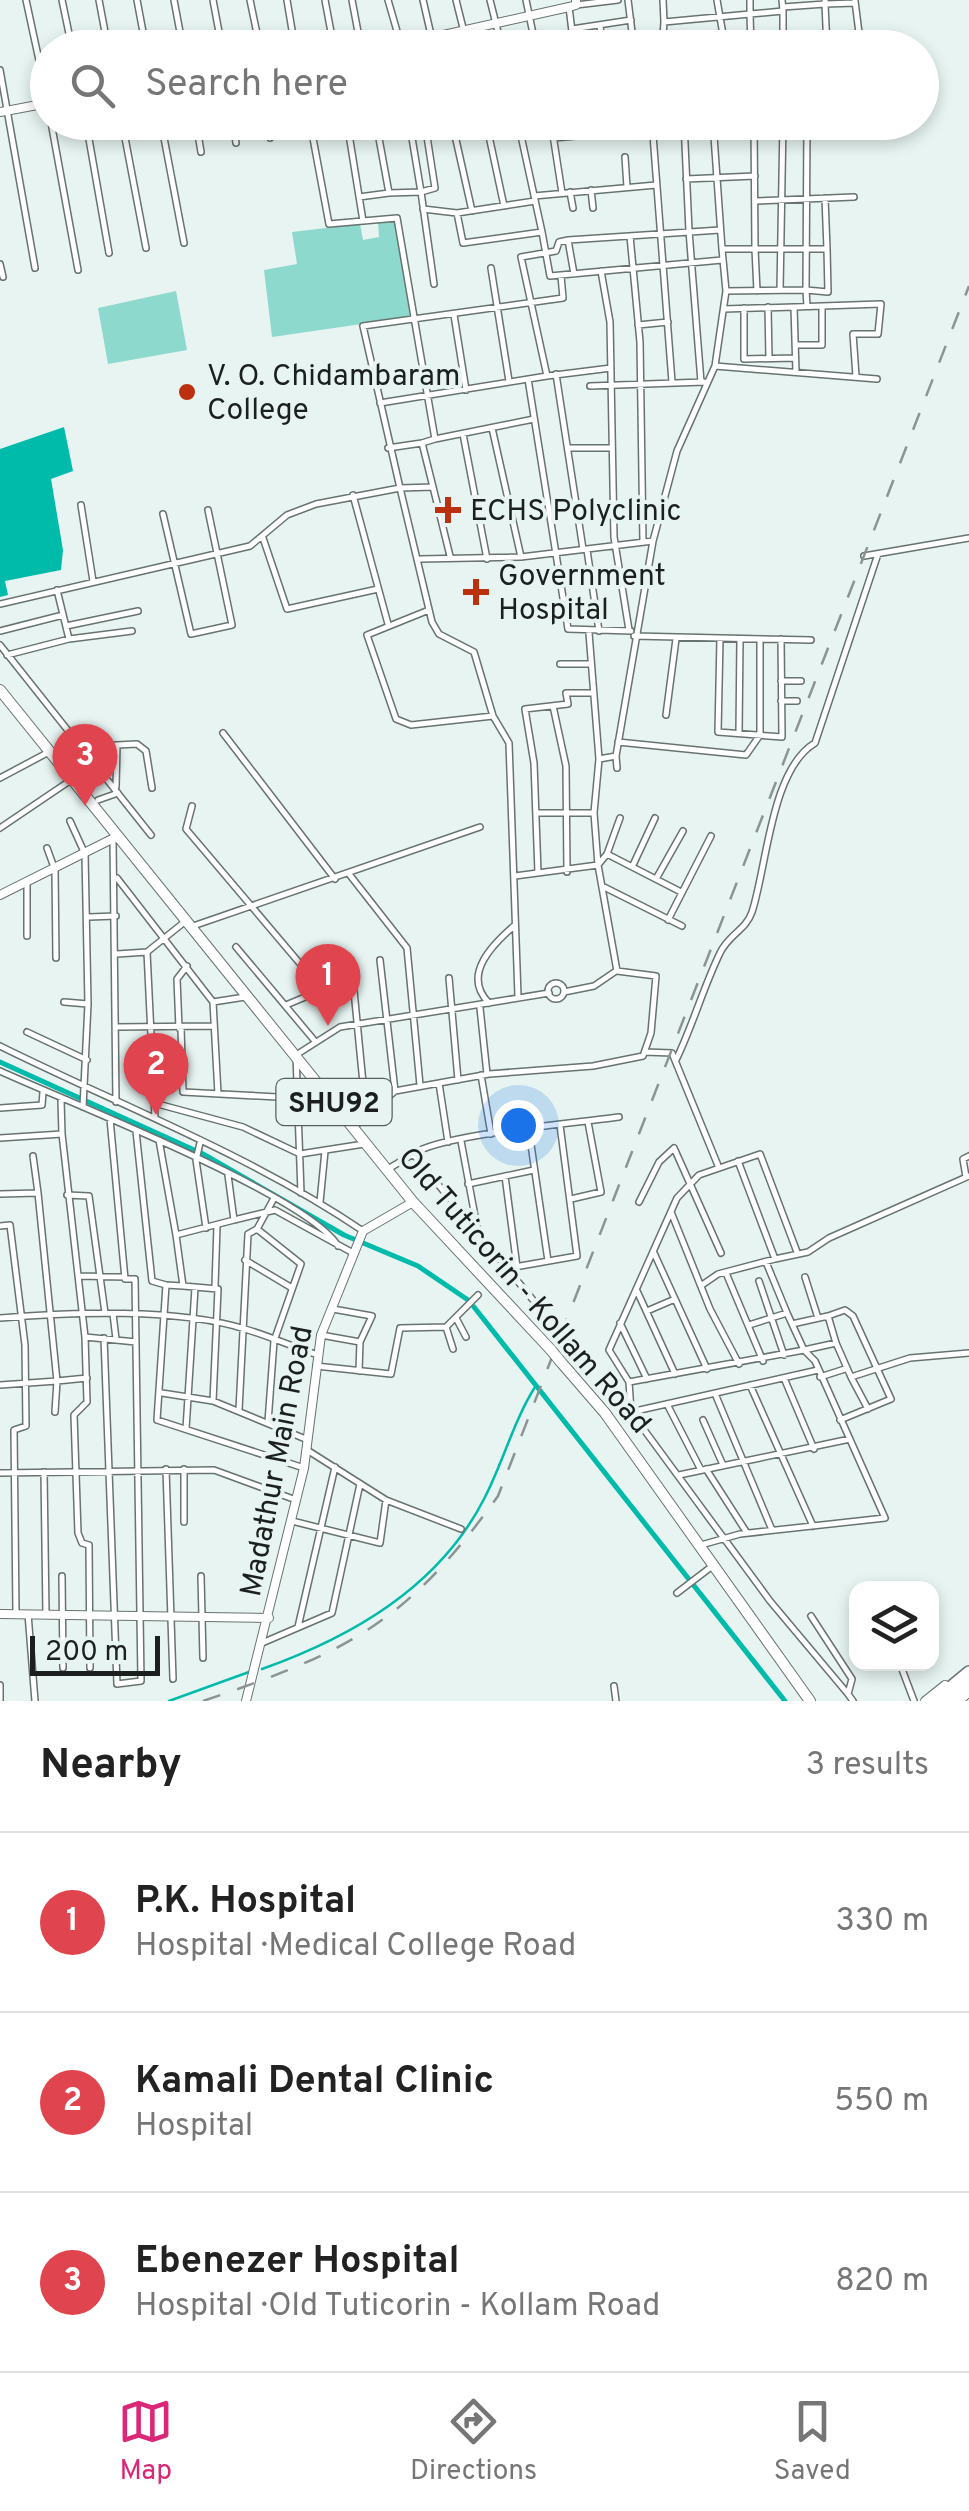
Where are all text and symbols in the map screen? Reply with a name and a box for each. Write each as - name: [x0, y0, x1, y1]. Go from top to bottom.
- search box: [30, 30, 939, 140]
- icon: search: [65, 58, 120, 113]
- text: Search here: [145, 61, 348, 110]
- place label: V. O. Chidambaram College: [207, 359, 460, 430]
- marker: V. O. Chidambaram College: [176, 381, 198, 403]
- place label: ECHS Polyclinic: [470, 494, 682, 531]
- marker: ECHS Polyclinic: [435, 497, 461, 523]
- place label: Government Hospital: [498, 559, 666, 630]
- marker: Government Hospital: [463, 579, 489, 605]
- pin: 3: [52, 724, 118, 806]
- pin: 1: [296, 944, 360, 1026]
- pin: 2: [124, 1032, 188, 1115]
- road number: SHU92: [276, 1079, 392, 1125]
- your location: [493, 1100, 544, 1151]
- street label: Old Tuticorin - Kollam Road: [389, 1141, 658, 1442]
- street label: Madathur Main Road: [234, 1323, 323, 1600]
- map controls: [849, 1581, 939, 1671]
- button: layers: [849, 1581, 939, 1671]
- scale bar: [30, 1631, 160, 1676]
- text: 200 m: [45, 1635, 128, 1671]
- text: Nearby: [40, 1740, 182, 1793]
- text: 3 results: [806, 1746, 929, 1786]
- text: P.K. Hospital: [135, 1878, 356, 1927]
- text: 1: [66, 1902, 79, 1942]
- text: 330 m: [836, 1902, 929, 1942]
- text: Hospital · Medical College Road: [135, 1927, 576, 1967]
- text: Kamali Dental Clinic: [135, 2058, 494, 2107]
- text: 2: [63, 2082, 82, 2122]
- text: 550 m: [834, 2082, 929, 2122]
- text: Hospital: [135, 2107, 253, 2147]
- text: Ebenezer Hospital: [135, 2238, 460, 2287]
- text: 3: [63, 2262, 82, 2302]
- text: 820 m: [835, 2262, 929, 2302]
- text: Hospital · Old Tuticorin - Kollam Road: [135, 2287, 660, 2327]
- tab: Map: [118, 2394, 173, 2490]
- tab: Directions: [410, 2394, 537, 2490]
- tab: Saved: [774, 2394, 851, 2490]

